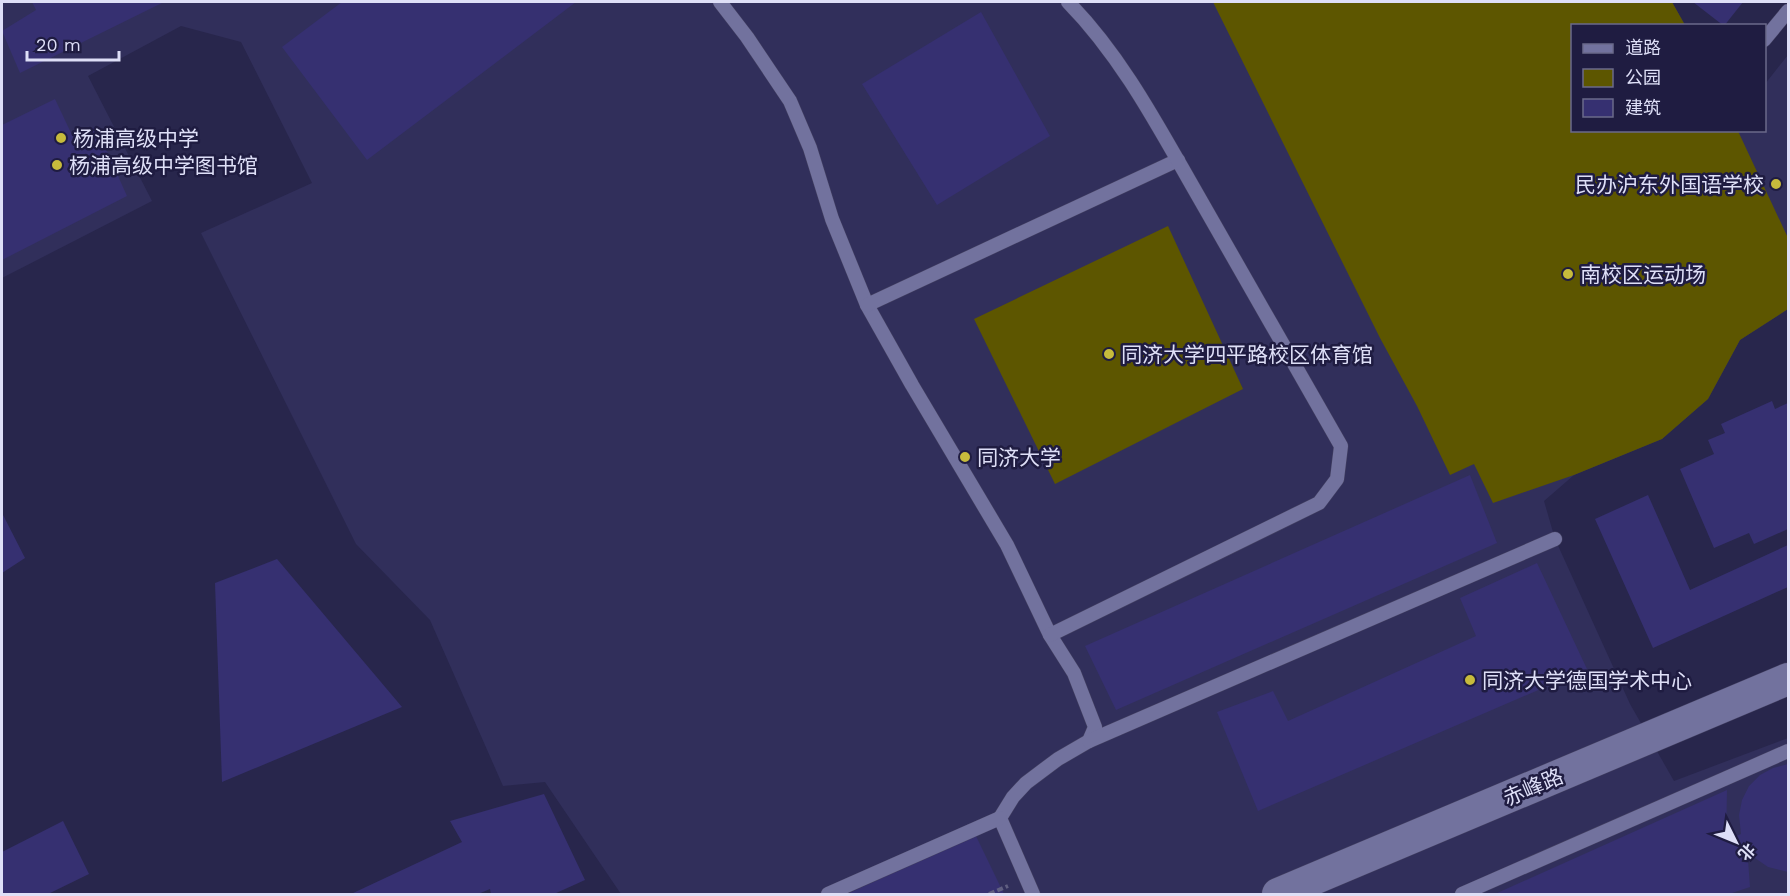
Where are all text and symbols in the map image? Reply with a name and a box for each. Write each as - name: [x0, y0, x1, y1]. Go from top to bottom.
- scale bar: [27, 24, 118, 62]
- legend: [1571, 24, 1766, 132]
- text: 20 m: [36, 34, 81, 55]
- text: 道路: [1625, 37, 1661, 58]
- text: 公园: [1625, 67, 1661, 88]
- text: 建筑: [1625, 97, 1661, 118]
- place label: 杨浦高级中学: [73, 126, 199, 151]
- marker: 杨浦高级中学: [54, 131, 68, 145]
- place label: 杨浦高级中学图书馆: [69, 153, 258, 178]
- marker: 杨浦高级中学图书馆: [50, 158, 64, 172]
- place label: 民办沪东外国语学校: [1575, 172, 1764, 197]
- marker: 民办沪东外国语学校: [1769, 177, 1783, 191]
- place label: 南校区运动场: [1580, 262, 1706, 287]
- marker: 南校区运动场: [1561, 267, 1575, 281]
- place label: 同济大学四平路校区体育馆: [1121, 342, 1373, 367]
- marker: 同济大学四平路校区体育馆: [1102, 347, 1116, 361]
- place label: 同济大学: [977, 445, 1061, 470]
- marker: 同济大学: [958, 450, 972, 464]
- place label: 同济大学德国学术中心: [1482, 668, 1692, 693]
- marker: 同济大学德国学术中心: [1463, 673, 1477, 687]
- street label: 赤峰路: [1499, 763, 1567, 811]
- north arrow: [1706, 812, 1766, 872]
- text: 北: [1734, 840, 1759, 864]

